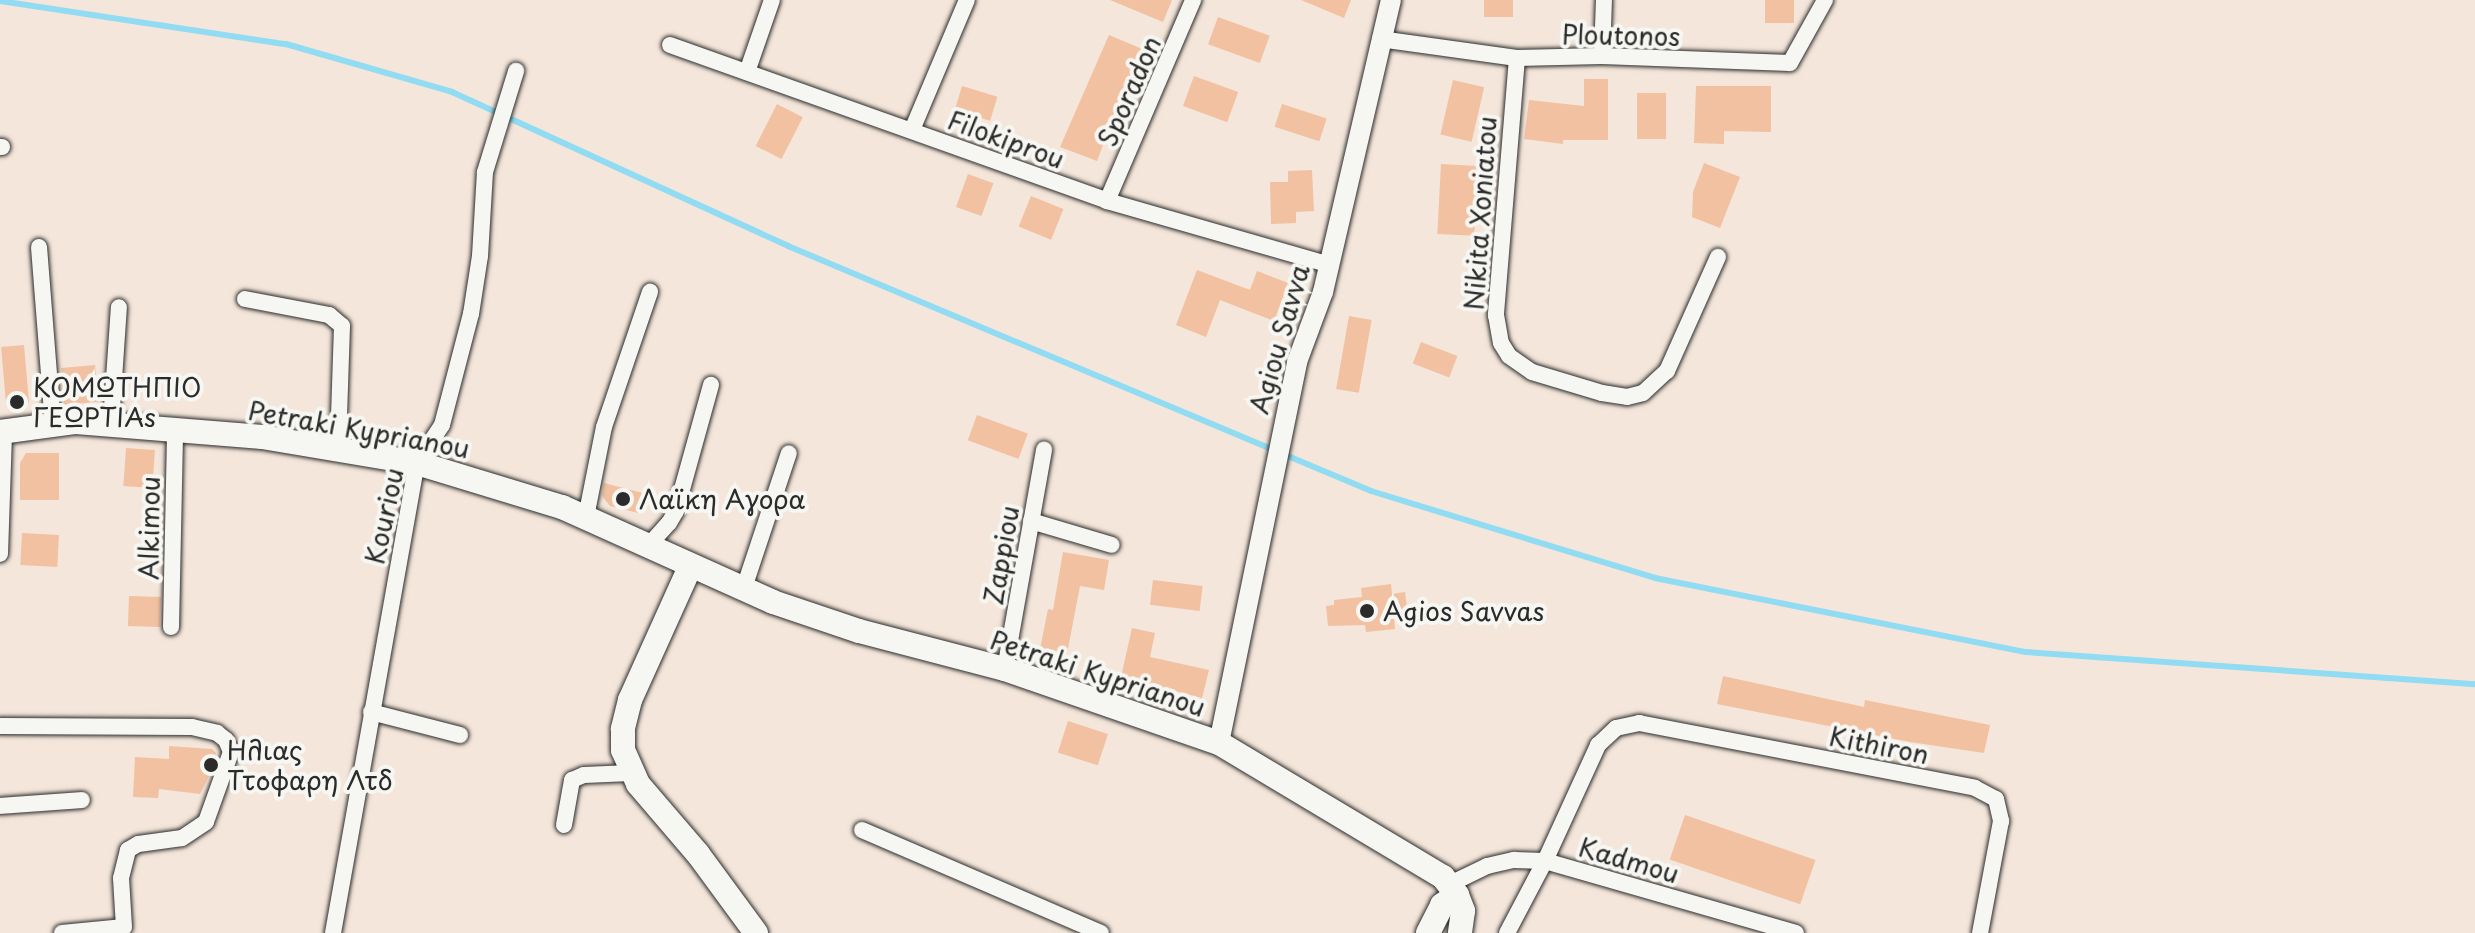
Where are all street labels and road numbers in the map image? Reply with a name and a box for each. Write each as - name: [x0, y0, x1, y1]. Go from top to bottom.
- street label: Ploutonos: [1562, 18, 1680, 52]
- street label: Sporadon: [1091, 31, 1167, 151]
- street label: Filokiprou: [944, 104, 1068, 174]
- street label: Nikita Xoniatou: [1458, 114, 1502, 312]
- street label: Agiou Savva: [1243, 261, 1315, 417]
- street label: Petraki Kyprianou: [245, 394, 473, 464]
- street label: Kouriou: [359, 465, 409, 567]
- street label: Alkimou: [132, 476, 166, 580]
- street label: Zappiou: [977, 503, 1025, 607]
- street label: Petraki Kyprianou: [986, 623, 1210, 723]
- street label: Kithiron: [1827, 720, 1931, 770]
- street label: Kadmou: [1575, 831, 1683, 889]

